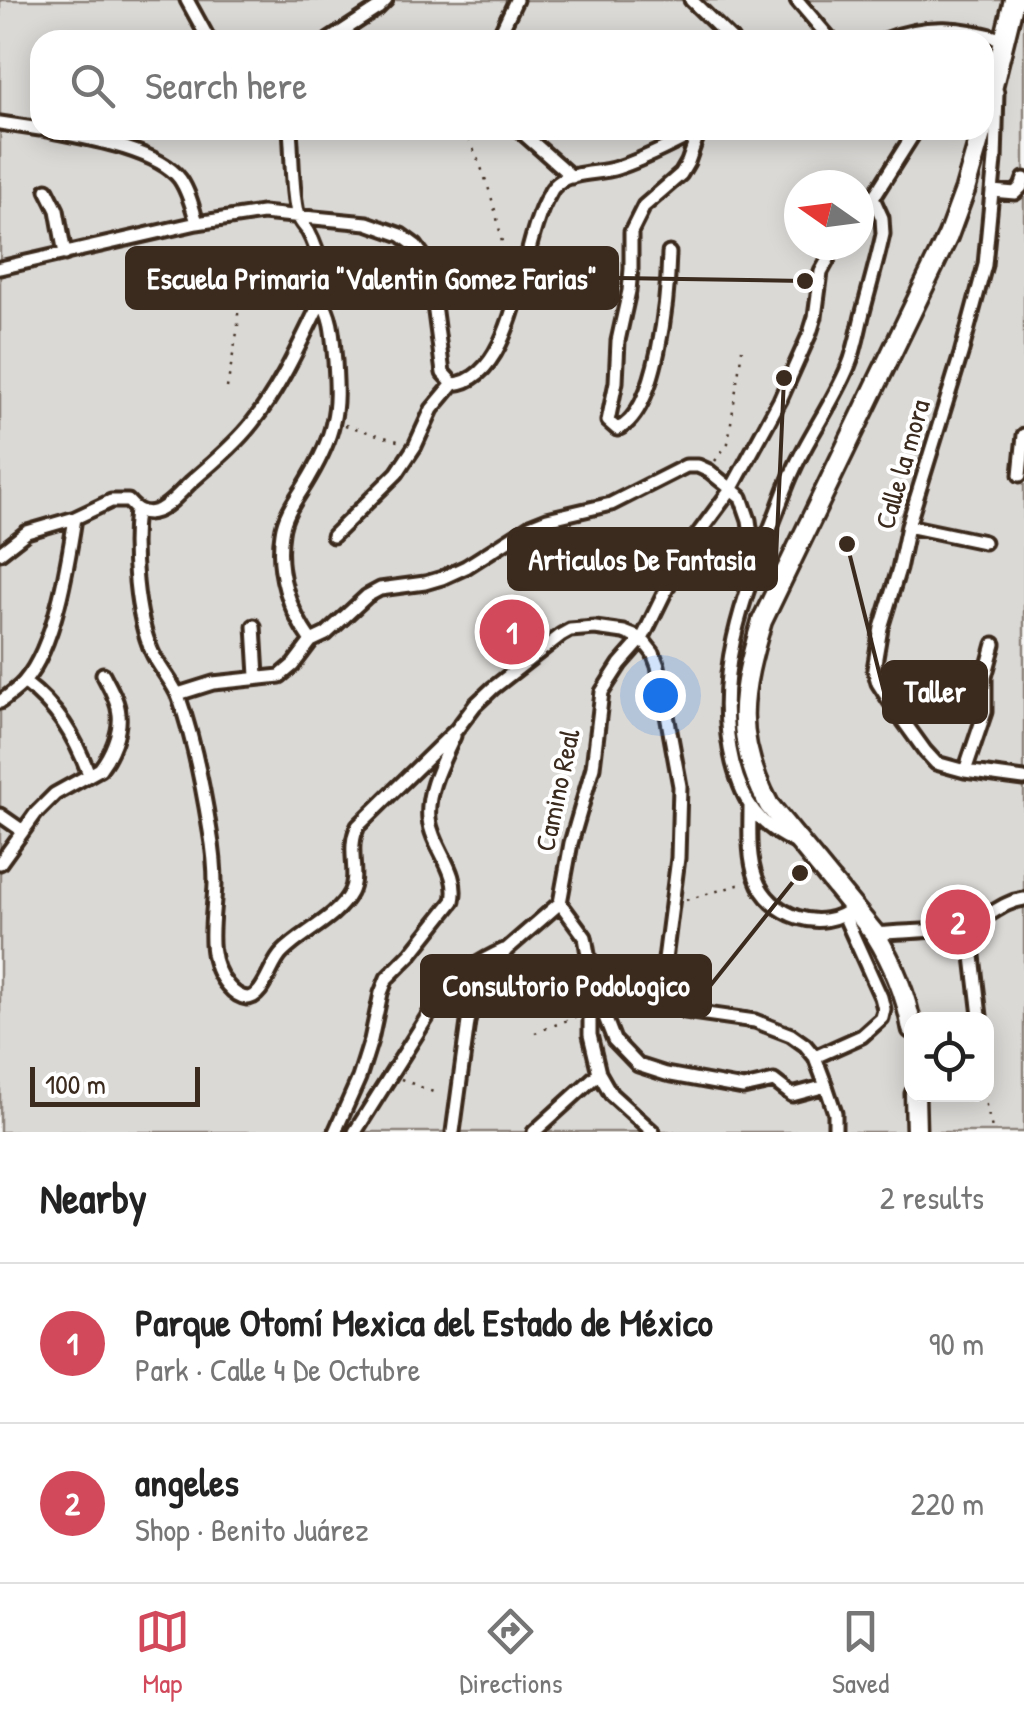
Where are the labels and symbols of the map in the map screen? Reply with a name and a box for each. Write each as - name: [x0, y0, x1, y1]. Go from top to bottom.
- north arrow: [784, 170, 874, 260]
- callout: Escuela Primaria "Valentin Gomez Farias": [127, 248, 617, 308]
- text: Escuela Primaria "Valentin Gomez Farias": [147, 258, 597, 298]
- street label: Calle la mora: [865, 395, 939, 533]
- callout: Articulos De Fantasia: [509, 529, 776, 589]
- text: Articulos De Fantasia: [528, 539, 756, 579]
- pin: 1: [480, 594, 544, 670]
- callout: Taller: [884, 662, 986, 722]
- your location: [635, 670, 686, 721]
- text: Taller: [903, 671, 967, 711]
- street label: Camino Real: [525, 725, 589, 855]
- pin: 2: [926, 884, 990, 960]
- callout: Consultorio Podologico: [422, 956, 710, 1016]
- text: Consultorio Podologico: [442, 965, 690, 1006]
- scale bar: [30, 1062, 200, 1106]

